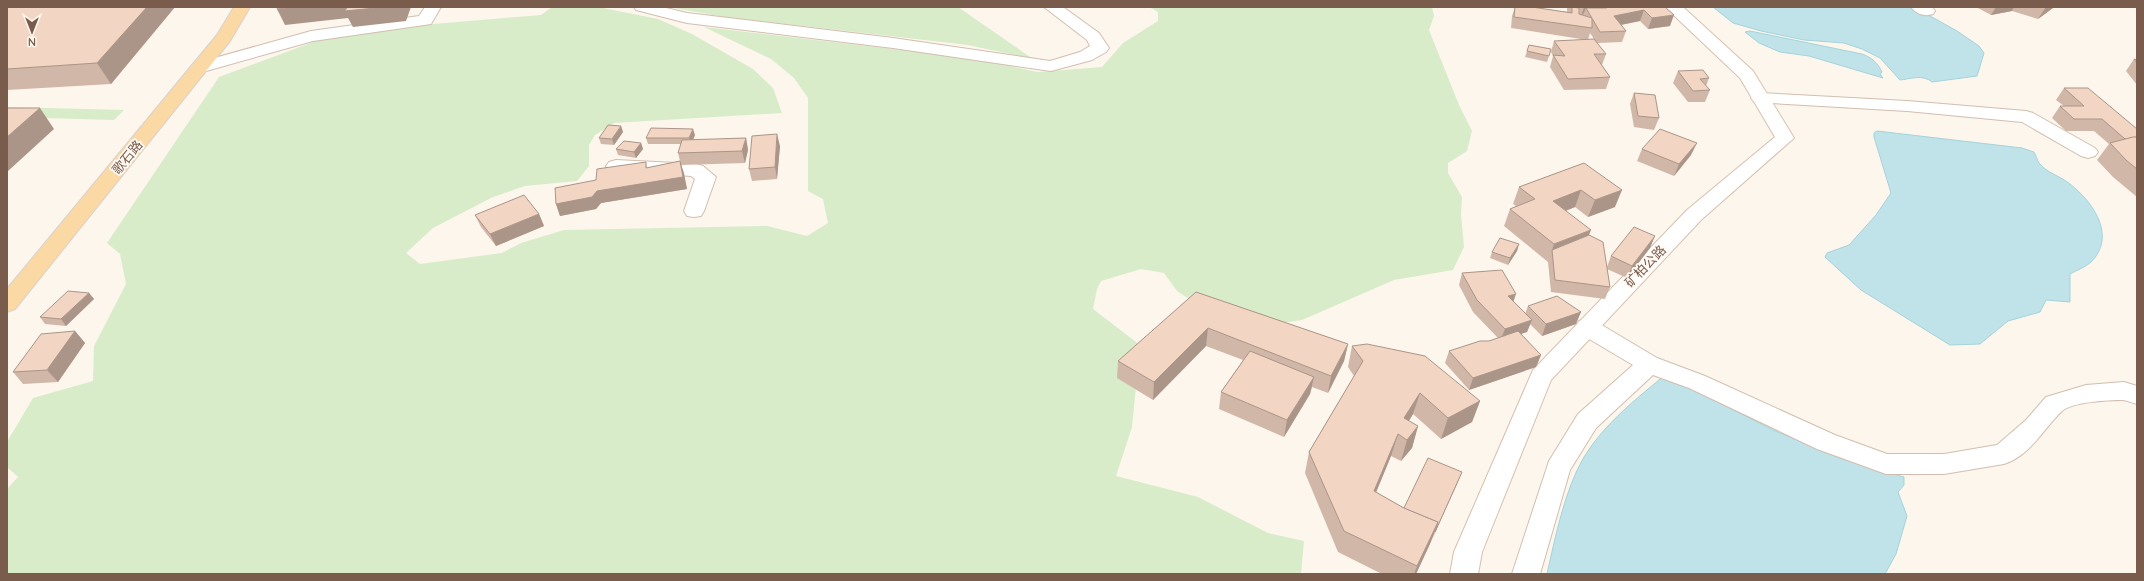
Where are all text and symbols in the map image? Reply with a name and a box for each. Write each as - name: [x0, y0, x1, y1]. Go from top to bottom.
- north arrow: [12, 12, 52, 52]
- text: N: [28, 35, 36, 49]
- street label: 歌石路: [109, 137, 145, 177]
- street label: 矿柏公路: [1621, 242, 1669, 290]

